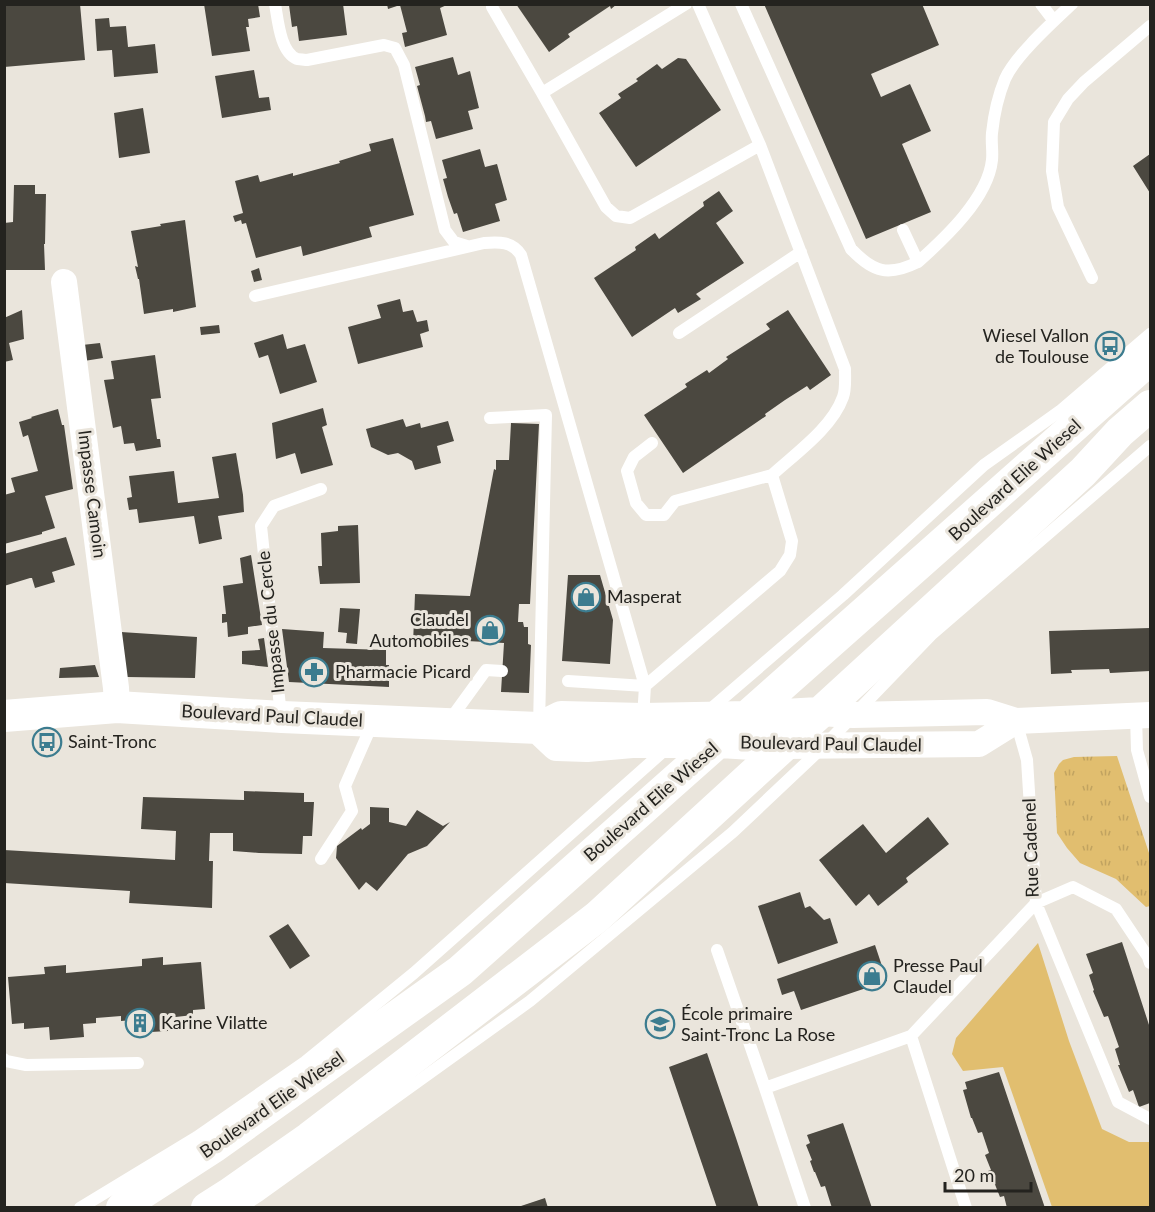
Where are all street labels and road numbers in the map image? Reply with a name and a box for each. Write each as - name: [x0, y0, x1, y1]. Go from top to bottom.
- street label: Boulevard Elie Wiesel: [943, 414, 1085, 545]
- street label: Impasse Camoin: [74, 429, 112, 559]
- street label: Impasse du Cercle: [252, 550, 288, 694]
- street label: Boulevard Paul Claudel: [181, 699, 363, 731]
- street label: Boulevard Paul Claudel: [740, 730, 922, 756]
- street label: Boulevard Elie Wiesel: [579, 737, 722, 866]
- street label: Rue Cadenel: [1017, 798, 1043, 898]
- street label: Boulevard Elie Wiesel: [195, 1046, 348, 1162]

